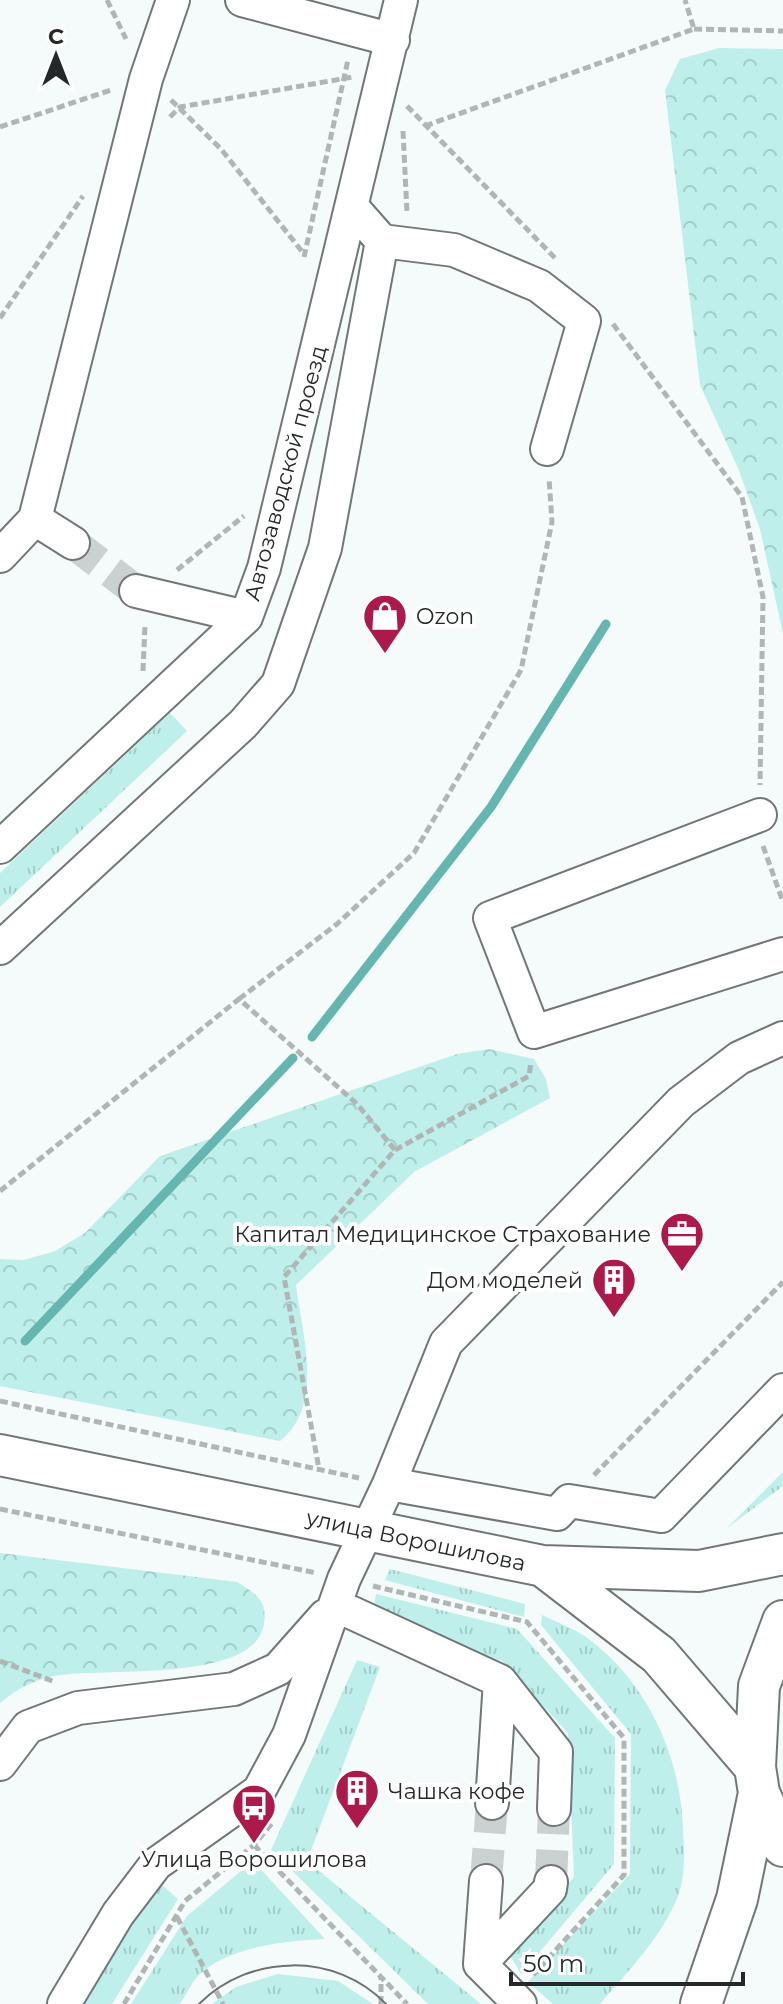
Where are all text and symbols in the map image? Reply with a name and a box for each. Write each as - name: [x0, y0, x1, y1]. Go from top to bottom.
- north arrow: [16, 16, 96, 96]
- text: С: [48, 23, 64, 50]
- street label: Автозаводской проезд: [238, 343, 333, 604]
- shop icon: Ozon: [361, 592, 409, 655]
- place label: Ozon: [416, 603, 474, 630]
- office icon: Капитал Медицинское Страхование: [658, 1210, 706, 1273]
- place label: Капитал Медицинское Страхование: [234, 1221, 651, 1248]
- building icon: Дом моделей: [590, 1256, 638, 1319]
- place label: Дом моделей: [427, 1267, 583, 1294]
- street label: улица Ворошилова: [303, 1504, 528, 1577]
- building icon: Чашка кофе: [333, 1767, 381, 1830]
- place label: Чашка кофе: [388, 1778, 525, 1805]
- bus stop icon: Улица Ворошилова: [230, 1782, 278, 1845]
- place label: Улица Ворошилова: [141, 1846, 367, 1873]
- scale bar: [511, 1936, 743, 1986]
- text: 50 m: [523, 1949, 584, 1978]

